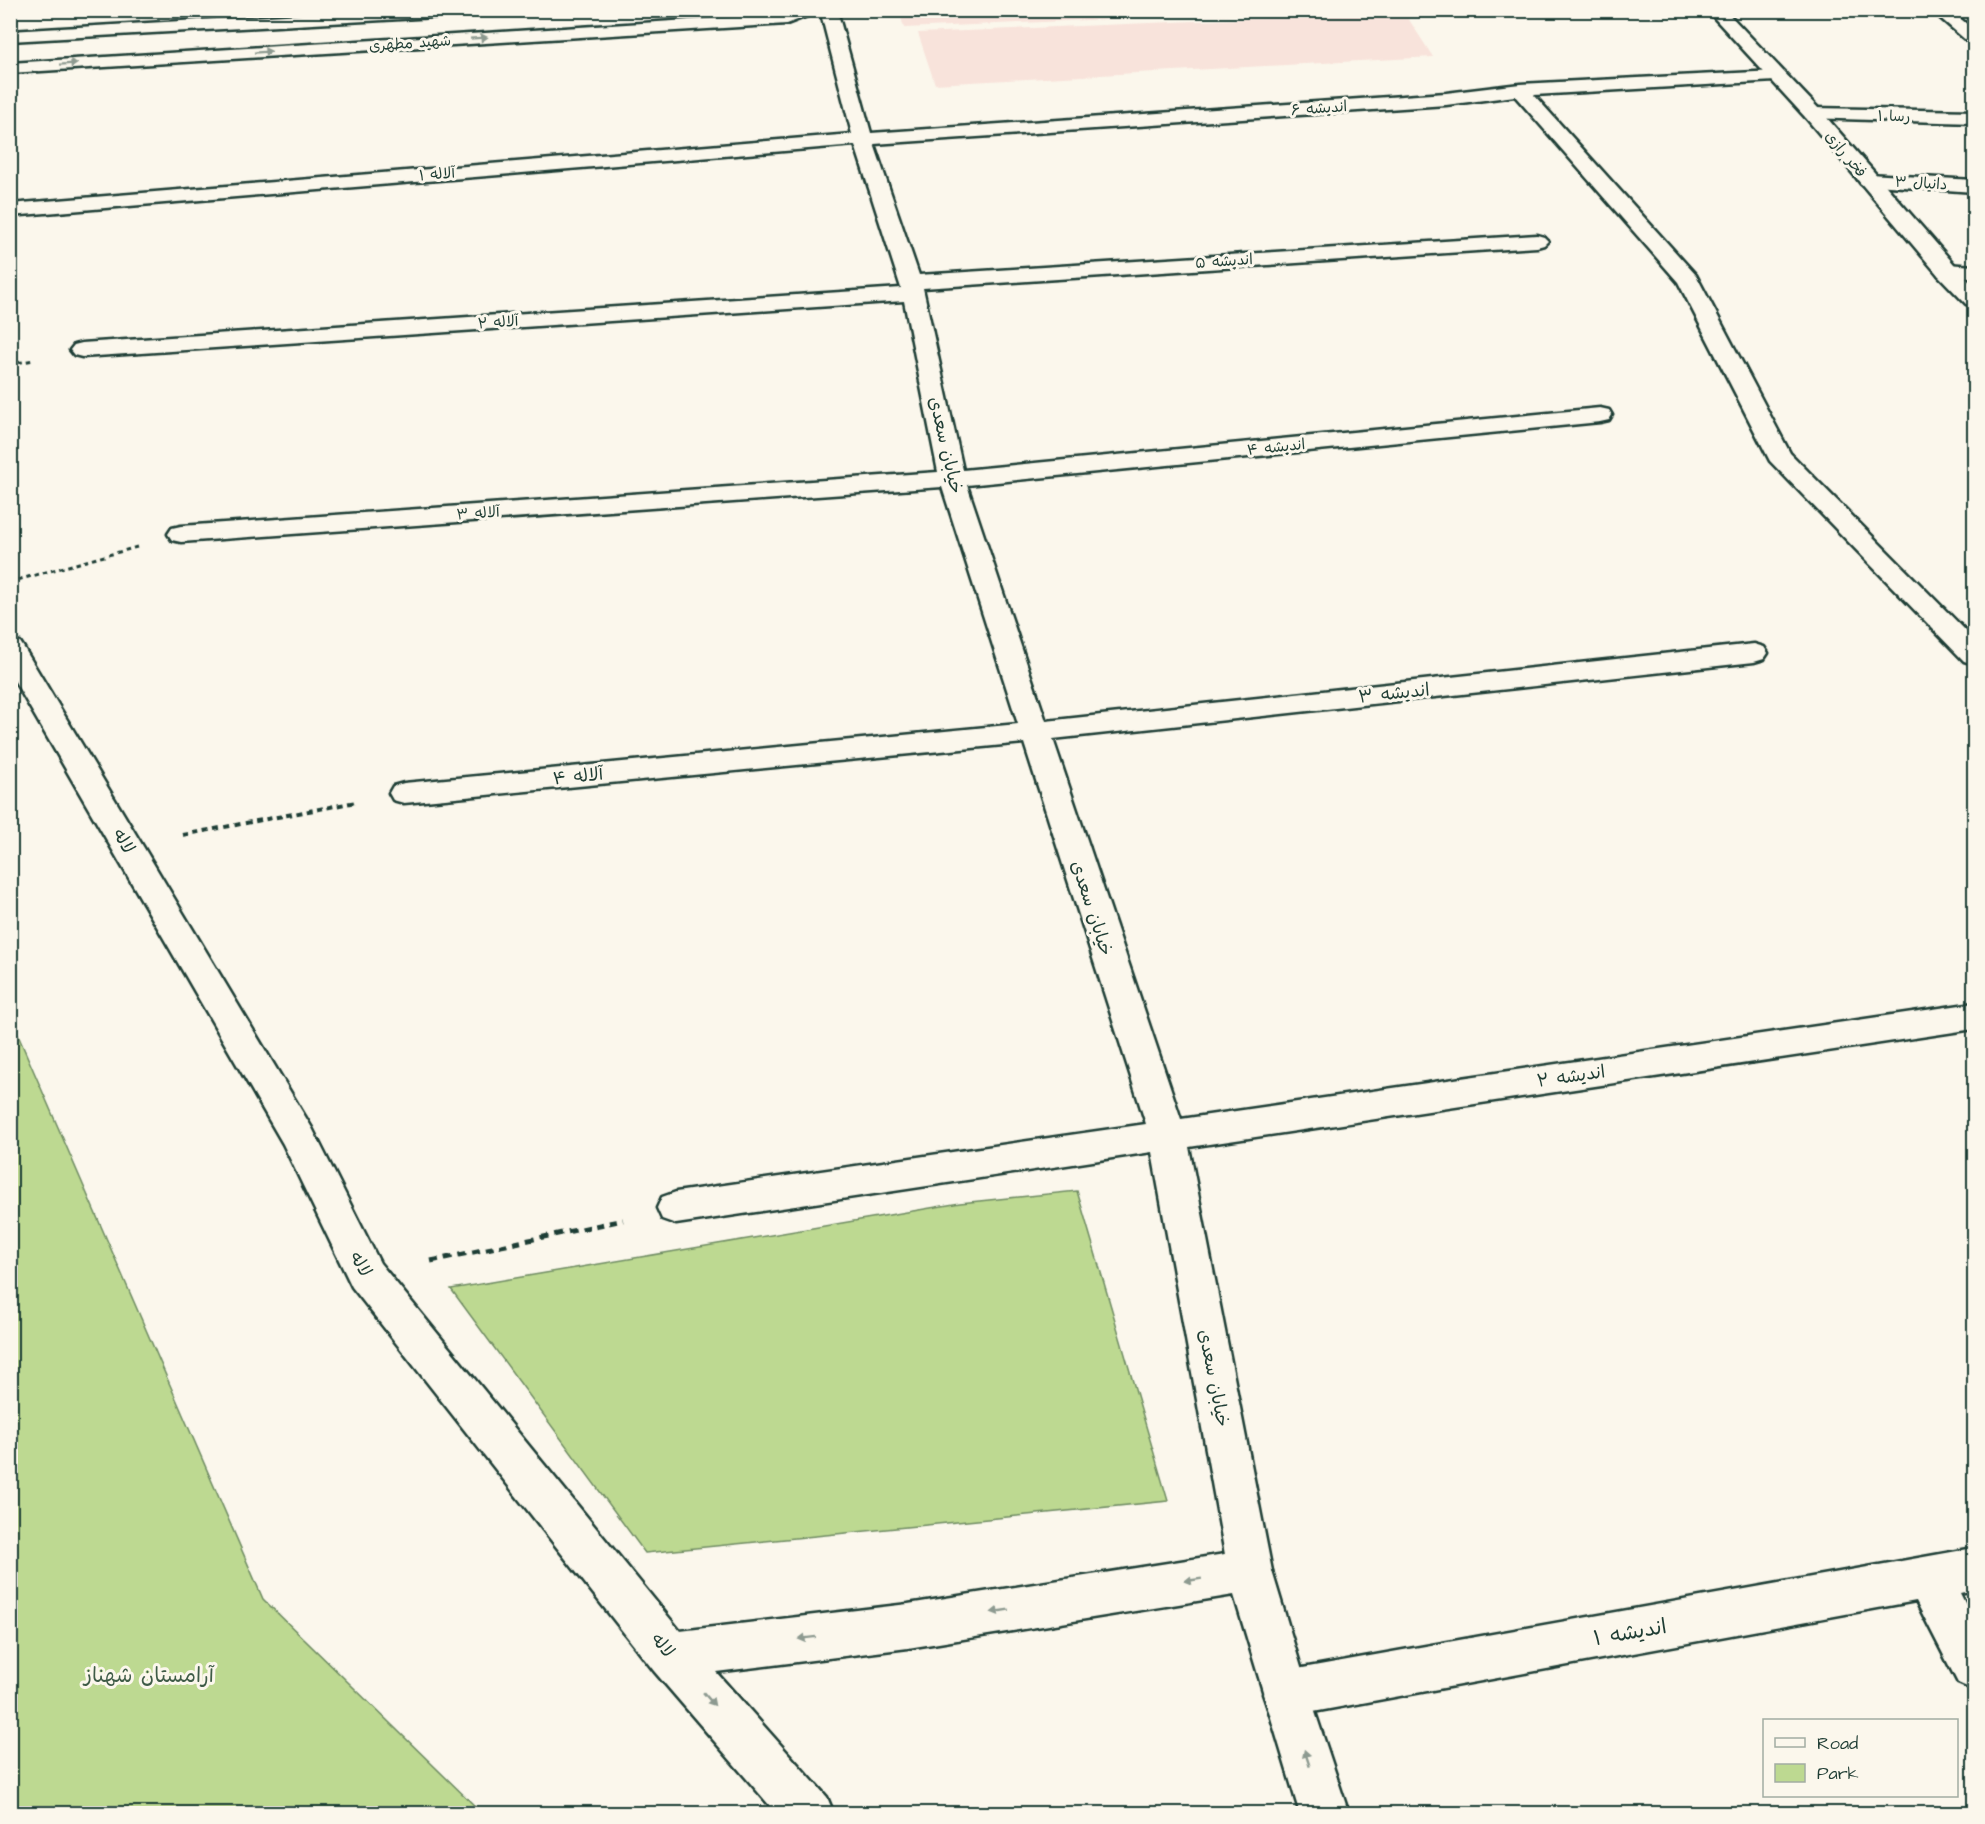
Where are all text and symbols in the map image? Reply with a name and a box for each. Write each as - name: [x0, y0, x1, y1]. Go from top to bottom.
- street label: شهید مطهری: [368, 30, 452, 57]
- one-way arrow: [470, 34, 489, 43]
- one-way arrow: [254, 47, 273, 56]
- one-way arrow: [59, 59, 78, 69]
- street label: اندیشه ۶: [1290, 96, 1348, 121]
- street label: رسا ۱: [1877, 106, 1911, 127]
- street label: فخر رازی: [1820, 127, 1871, 182]
- street label: آلاله ۱: [418, 162, 457, 187]
- street label: دانیال ۳: [1894, 172, 1948, 195]
- street label: اندیشه ۵: [1195, 249, 1254, 274]
- street label: آلاله ۲: [477, 311, 520, 334]
- street label: خیابان سعدی: [922, 394, 969, 496]
- street label: اندیشه ۴: [1246, 434, 1306, 461]
- street label: آلاله ۳: [456, 501, 502, 525]
- street label: اندیشه ۳: [1357, 677, 1431, 710]
- street label: آلاله ۴: [552, 761, 606, 792]
- street label: لاله: [106, 824, 141, 858]
- street label: خیابان سعدی: [1064, 857, 1119, 959]
- street label: اندیشه ۲: [1535, 1059, 1607, 1094]
- street label: لاله: [344, 1247, 378, 1281]
- street label: خیابان سعدی: [1192, 1327, 1235, 1429]
- one-way arrow: [1183, 1576, 1202, 1585]
- one-way arrow: [990, 1607, 1009, 1616]
- street label: اندیشه ۱: [1591, 1612, 1669, 1653]
- street label: لاله: [645, 1628, 680, 1663]
- one-way arrow: [797, 1633, 816, 1643]
- park label: آرامستان شهناز: [82, 1661, 215, 1690]
- one-way arrow: [702, 1691, 715, 1706]
- legend: [1763, 1719, 1958, 1797]
- text: Road: [1817, 1731, 1858, 1756]
- one-way arrow: [1302, 1749, 1311, 1767]
- text: Park: [1817, 1761, 1859, 1786]

